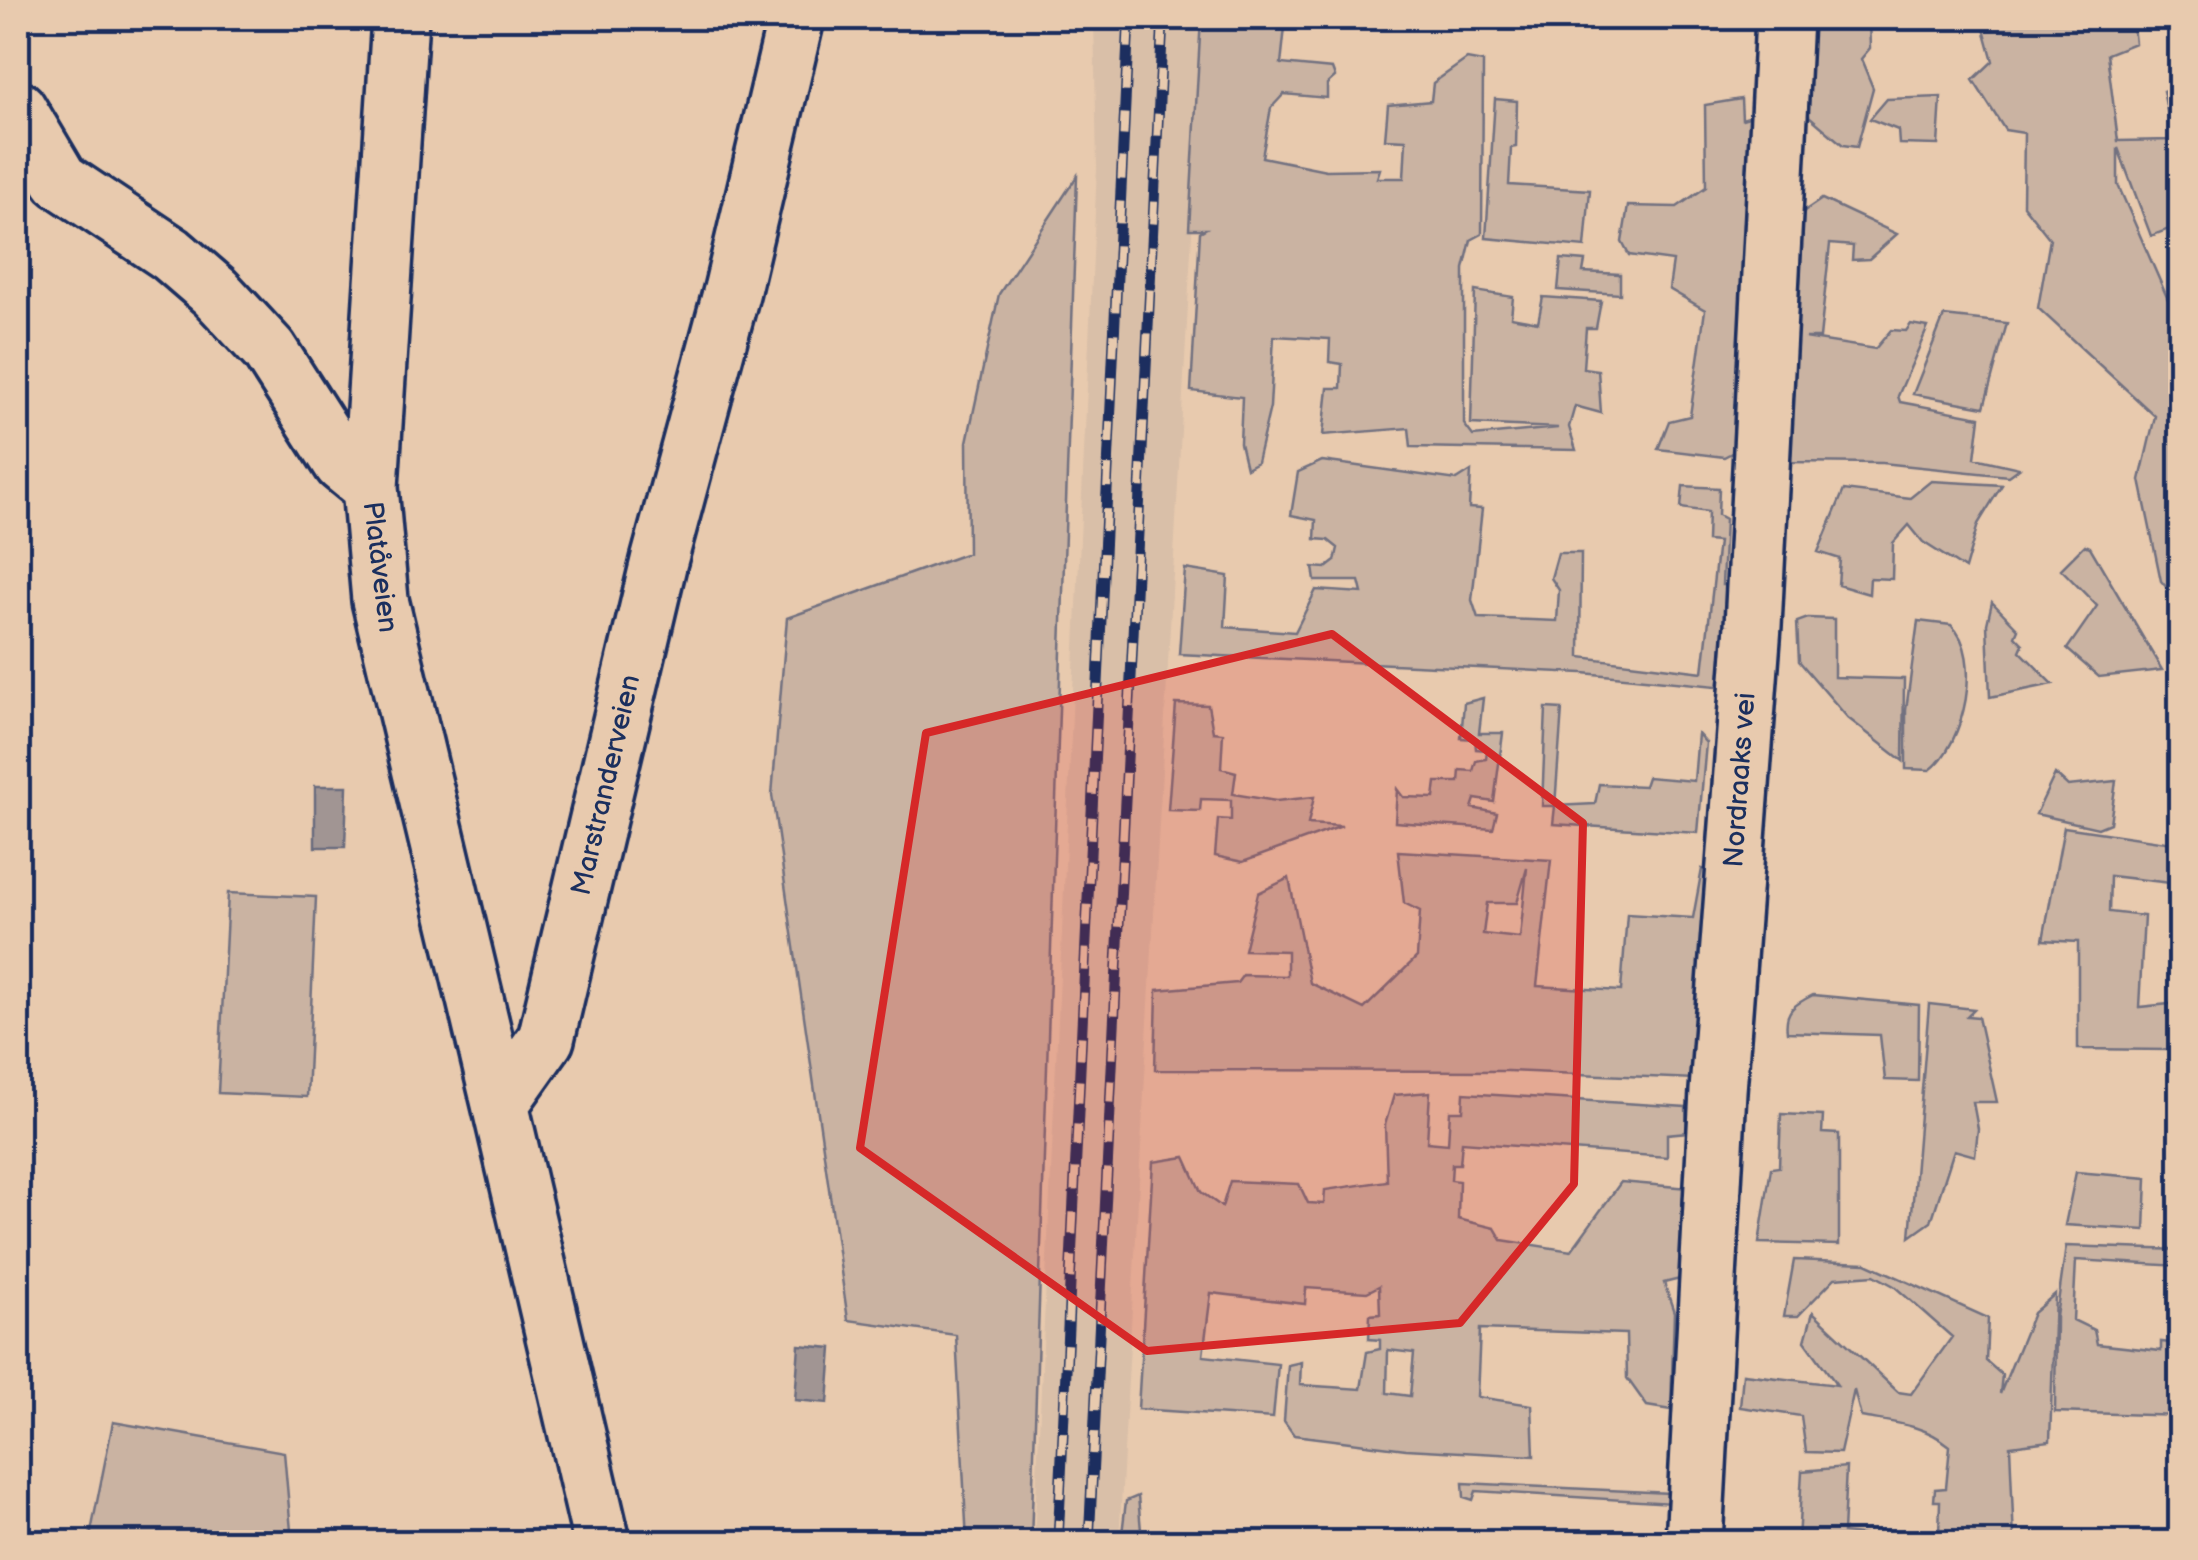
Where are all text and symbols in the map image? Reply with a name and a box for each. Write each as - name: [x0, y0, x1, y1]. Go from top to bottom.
- street label: Platåveien: [356, 500, 404, 634]
- street label: Marstranderveien: [565, 672, 647, 898]
- street label: Nordraaks vei: [1717, 691, 1763, 869]

